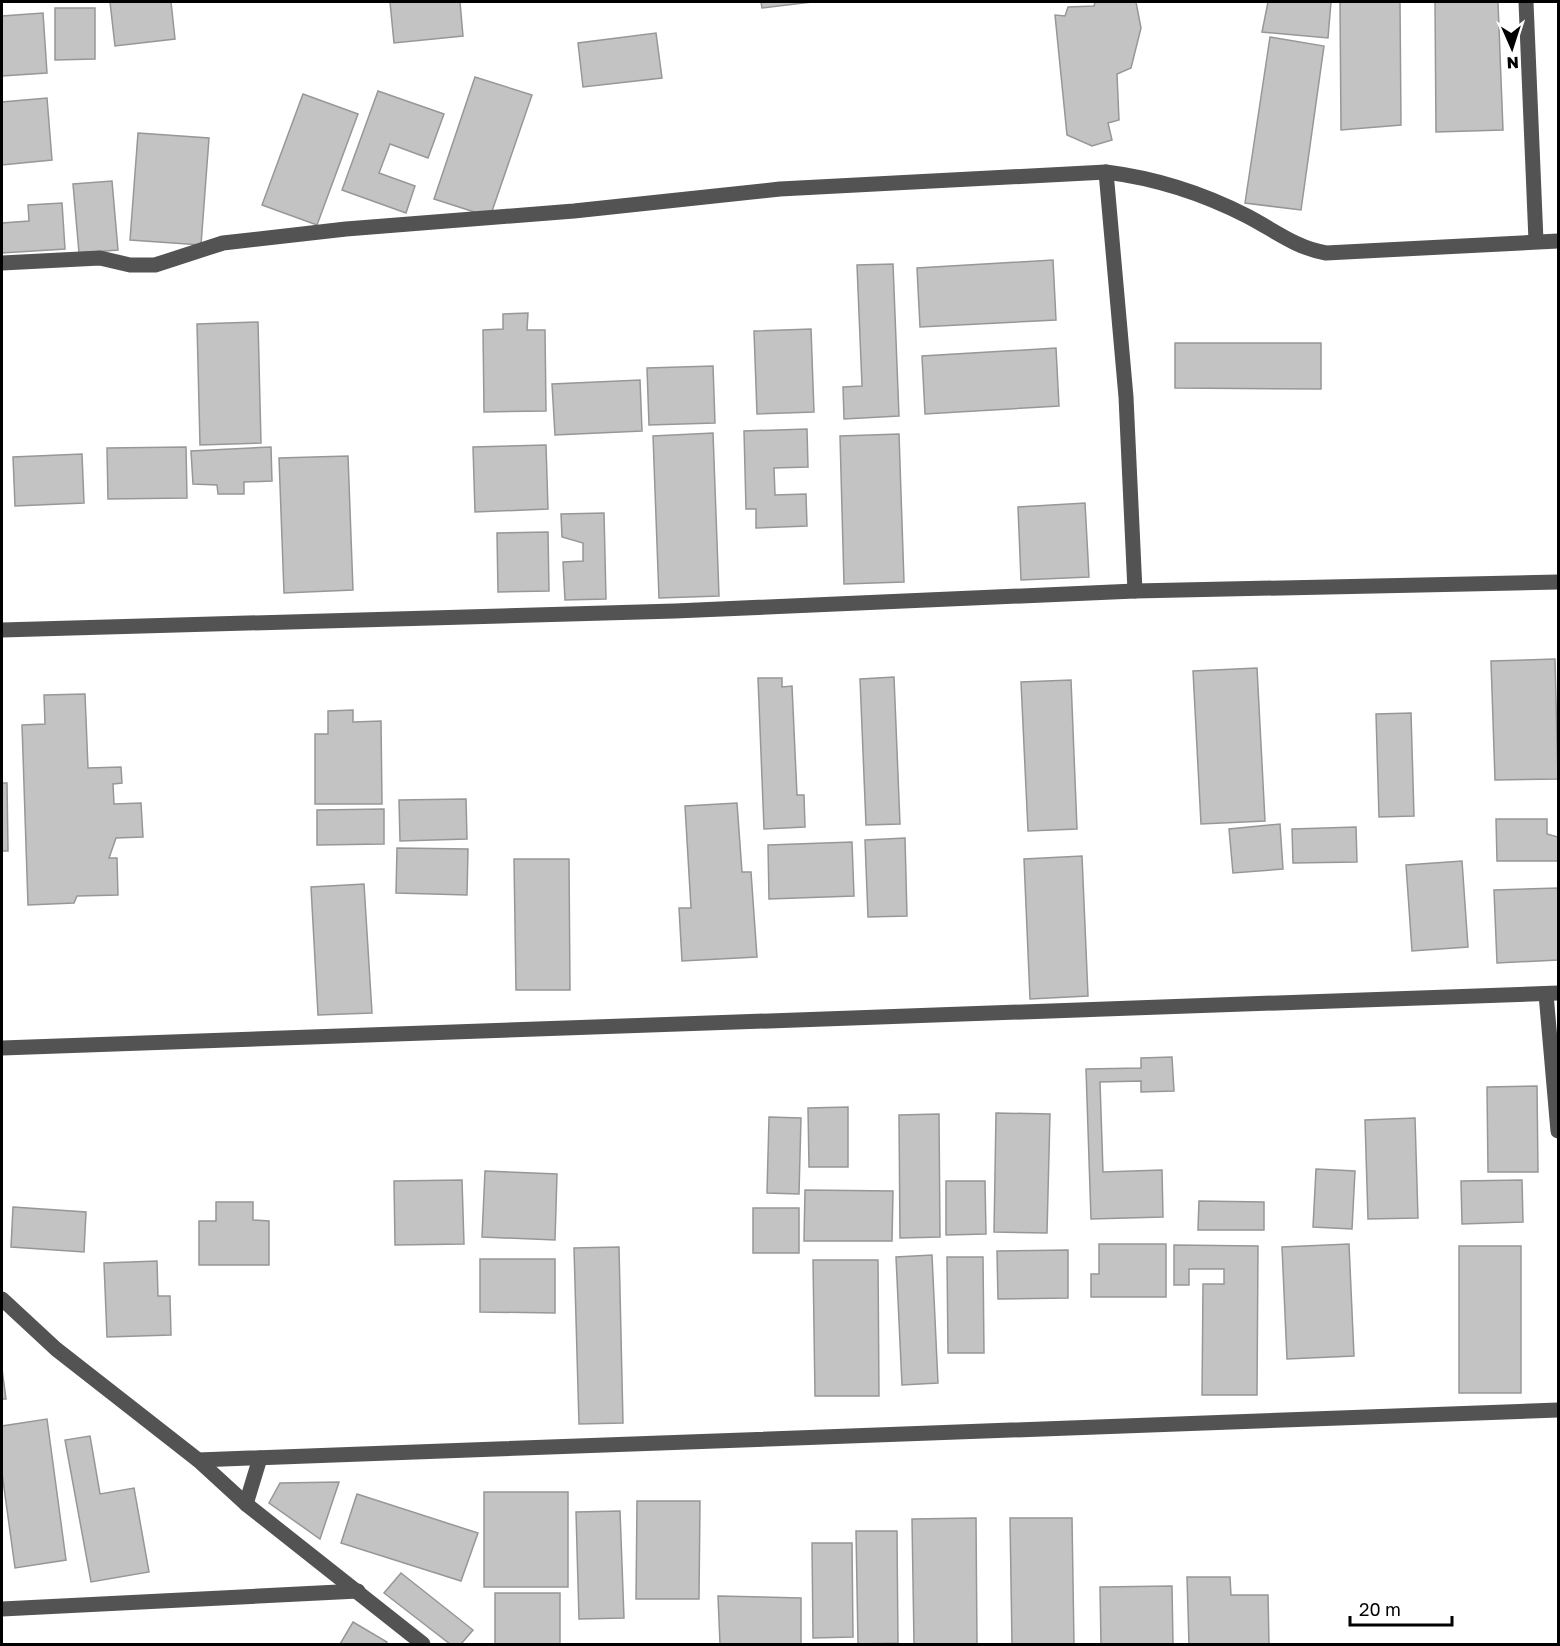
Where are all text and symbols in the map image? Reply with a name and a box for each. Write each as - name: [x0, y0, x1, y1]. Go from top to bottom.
- north arrow: [1482, 18, 1542, 78]
- text: N: [1506, 53, 1519, 73]
- scale bar: [1350, 1589, 1452, 1627]
- text: 20 m: [1359, 1598, 1401, 1620]

